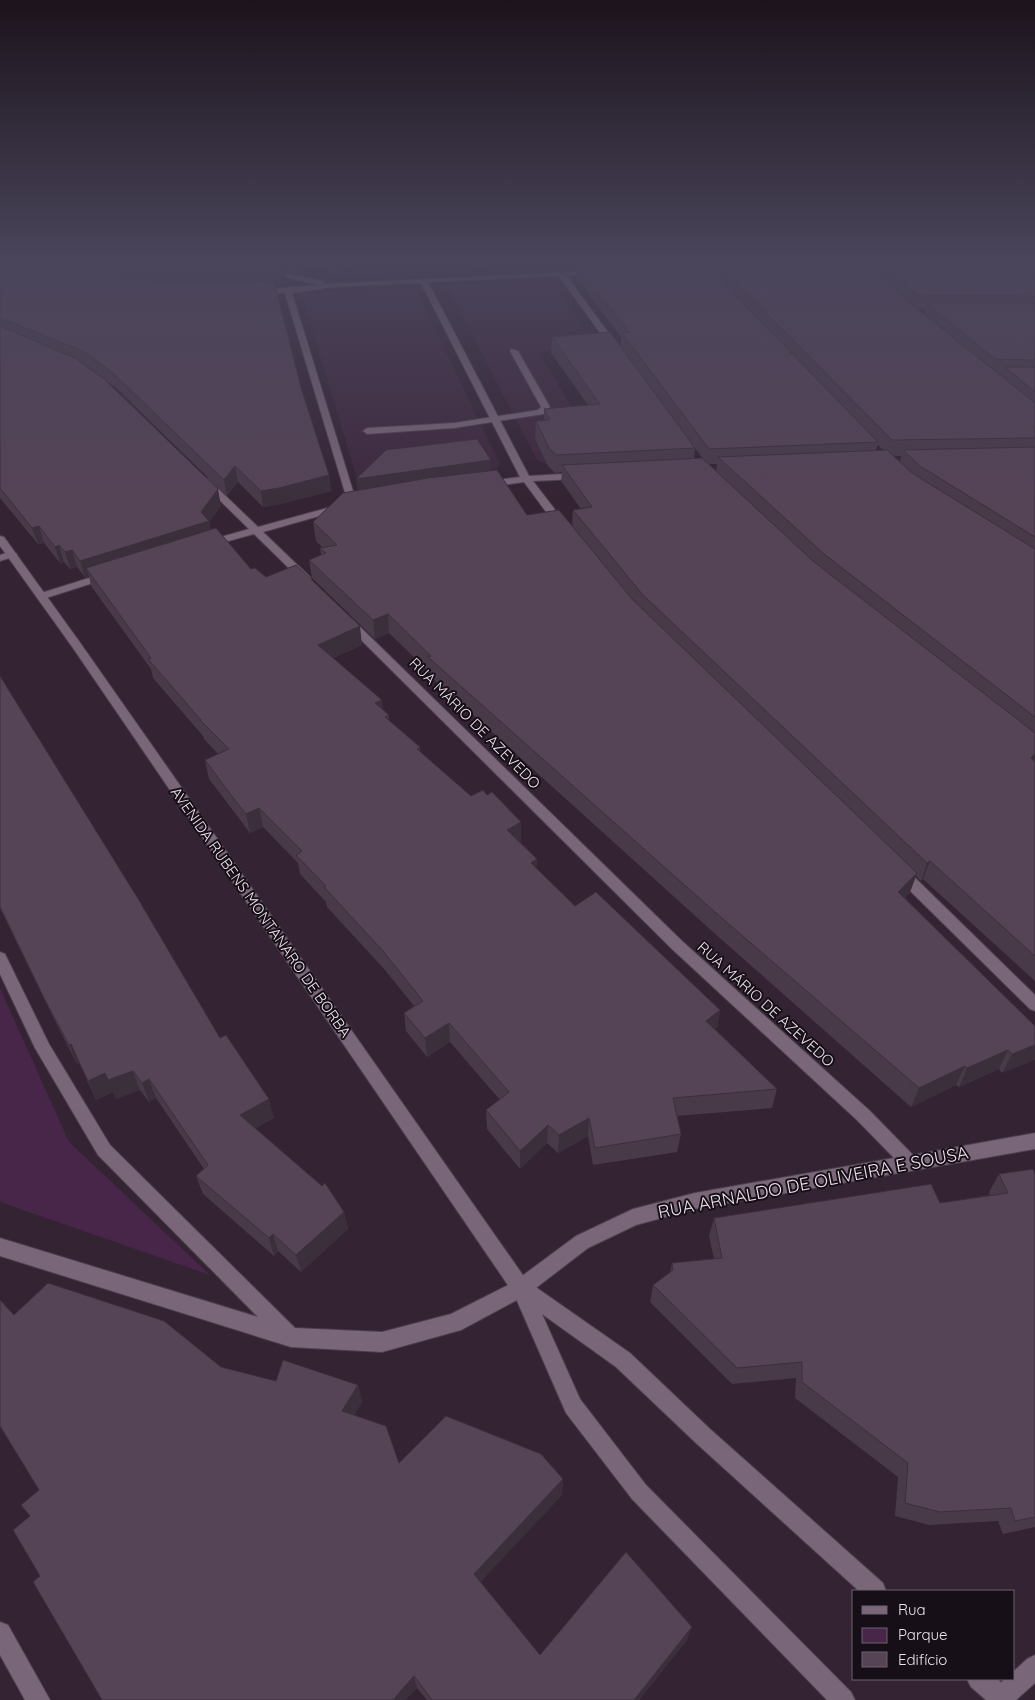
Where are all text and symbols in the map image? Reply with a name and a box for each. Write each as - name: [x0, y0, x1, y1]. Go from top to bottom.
- street label: RUA MÁRIO DE AZEVEDO: [405, 653, 545, 793]
- street label: AVENIDA RUBENS MONTANARO DE BORBA: [167, 783, 355, 1041]
- street label: RUA MÁRIO DE AZEVEDO: [694, 937, 838, 1071]
- street label: RUA ARNALDO DE OLIVEIRA E SOUSA: [656, 1141, 970, 1223]
- legend: [852, 1590, 1015, 1680]
- text: Rua: [898, 1600, 926, 1619]
- text: Parque: [898, 1625, 948, 1644]
- text: Edifício: [898, 1650, 947, 1669]

